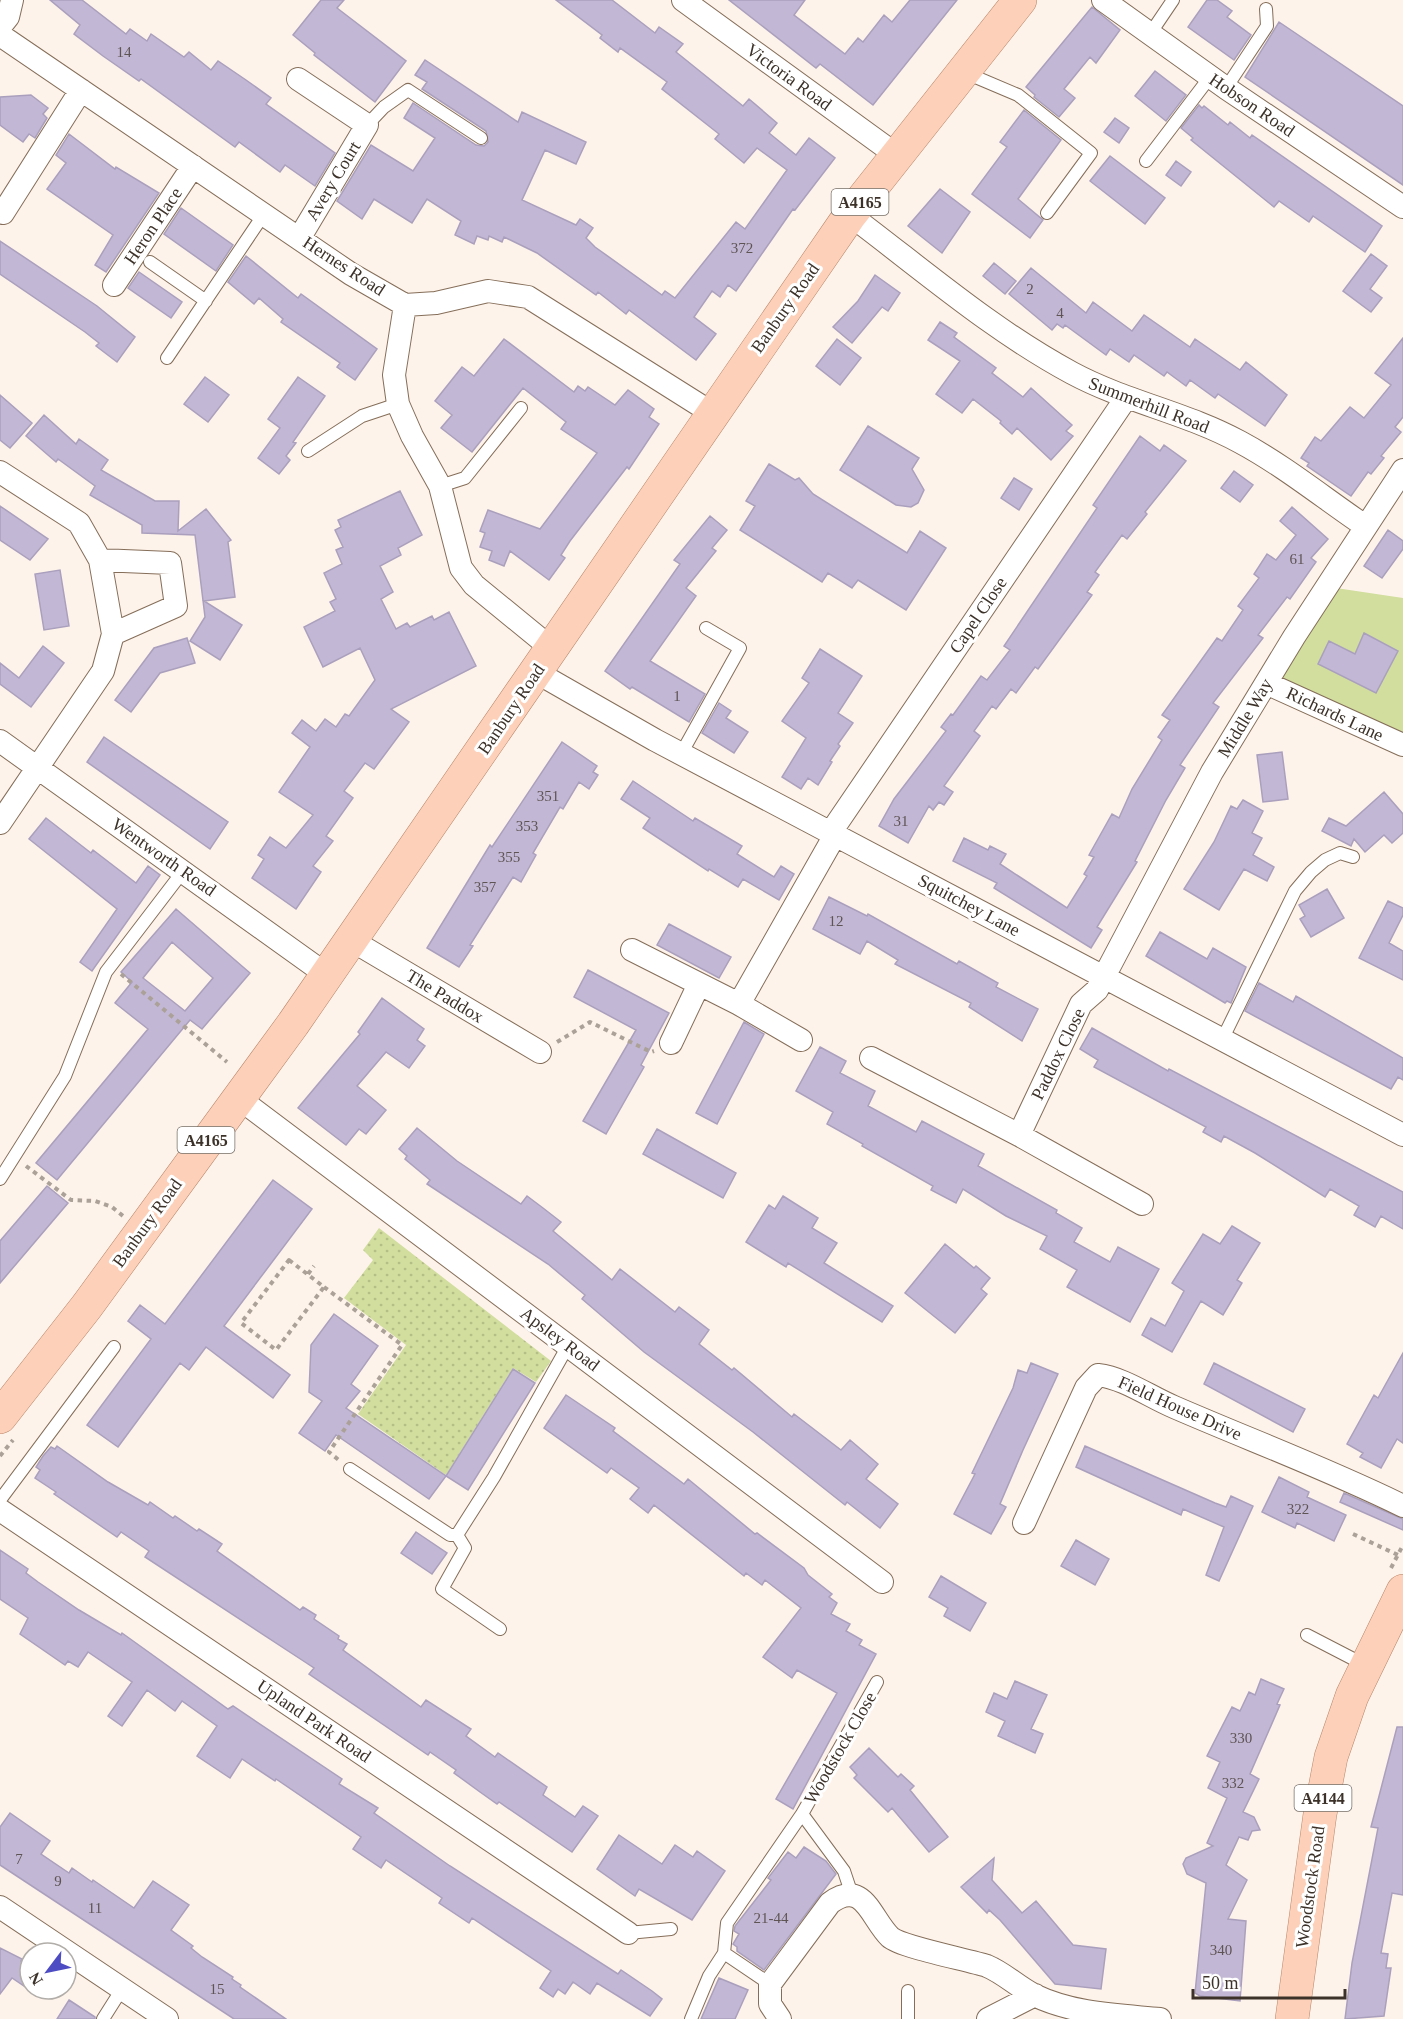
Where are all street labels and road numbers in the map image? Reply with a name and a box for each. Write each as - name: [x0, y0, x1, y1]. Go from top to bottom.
- street label: Victoria Road: [743, 39, 835, 115]
- street label: Hobson Road: [1206, 69, 1298, 141]
- street label: Avery Court: [301, 138, 365, 224]
- street label: Heron Place: [120, 184, 186, 268]
- road number: A4165: [832, 189, 888, 215]
- street label: Hernes Road: [299, 232, 389, 300]
- street label: Banbury Road: [747, 259, 823, 357]
- street label: Summerhill Road: [1086, 373, 1212, 437]
- street label: Capel Close: [945, 573, 1011, 657]
- street label: Banbury Road: [473, 660, 549, 758]
- street label: Middle Way: [1214, 675, 1276, 761]
- street label: Richards Lane: [1283, 683, 1387, 745]
- street label: Wentworth Road: [108, 814, 220, 900]
- street label: Squitchey Lane: [915, 870, 1023, 940]
- street label: The Paddox: [403, 965, 487, 1027]
- street label: Paddox Close: [1027, 1005, 1089, 1103]
- road number: A4165: [178, 1127, 234, 1153]
- street label: Banbury Road: [108, 1175, 186, 1271]
- street label: Apsley Road: [517, 1303, 603, 1375]
- street label: Field House Drive: [1115, 1372, 1245, 1444]
- street label: Upland Park Road: [253, 1676, 375, 1766]
- street label: Woodstock Close: [800, 1688, 880, 1808]
- road number: A4144: [1294, 1785, 1352, 1811]
- street label: Woodstock Road: [1292, 1825, 1328, 1949]

